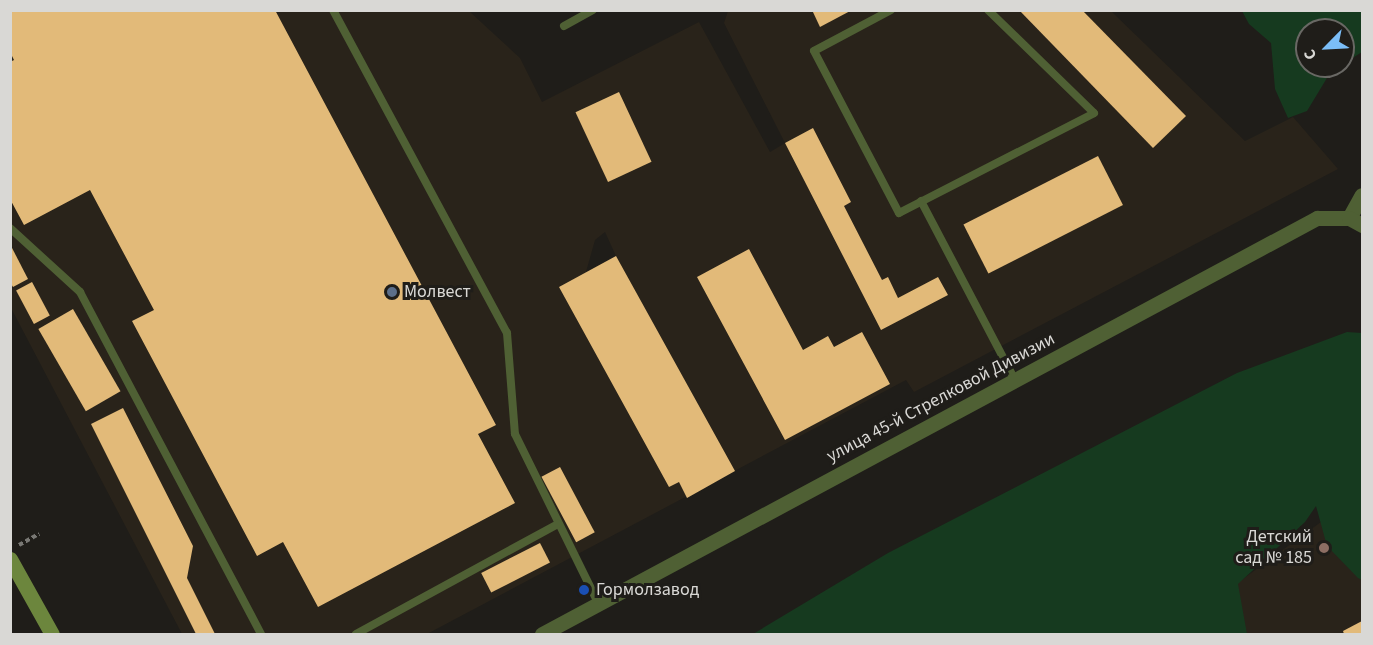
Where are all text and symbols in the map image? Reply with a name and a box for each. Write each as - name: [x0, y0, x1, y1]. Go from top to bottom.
- north arrow: [1295, 18, 1355, 78]
- text: С: [1298, 46, 1322, 63]
- place label: Молвест: [404, 281, 471, 303]
- marker: Молвест: [385, 285, 399, 299]
- street label: улица 45-й Стрелковой Дивизии: [823, 329, 1059, 467]
- place label: Детский сад № 185: [1235, 527, 1312, 570]
- marker: Детский сад № 185: [1317, 541, 1331, 555]
- place label: Гормолзавод: [596, 579, 699, 601]
- marker: Гормолзавод: [577, 583, 591, 597]

